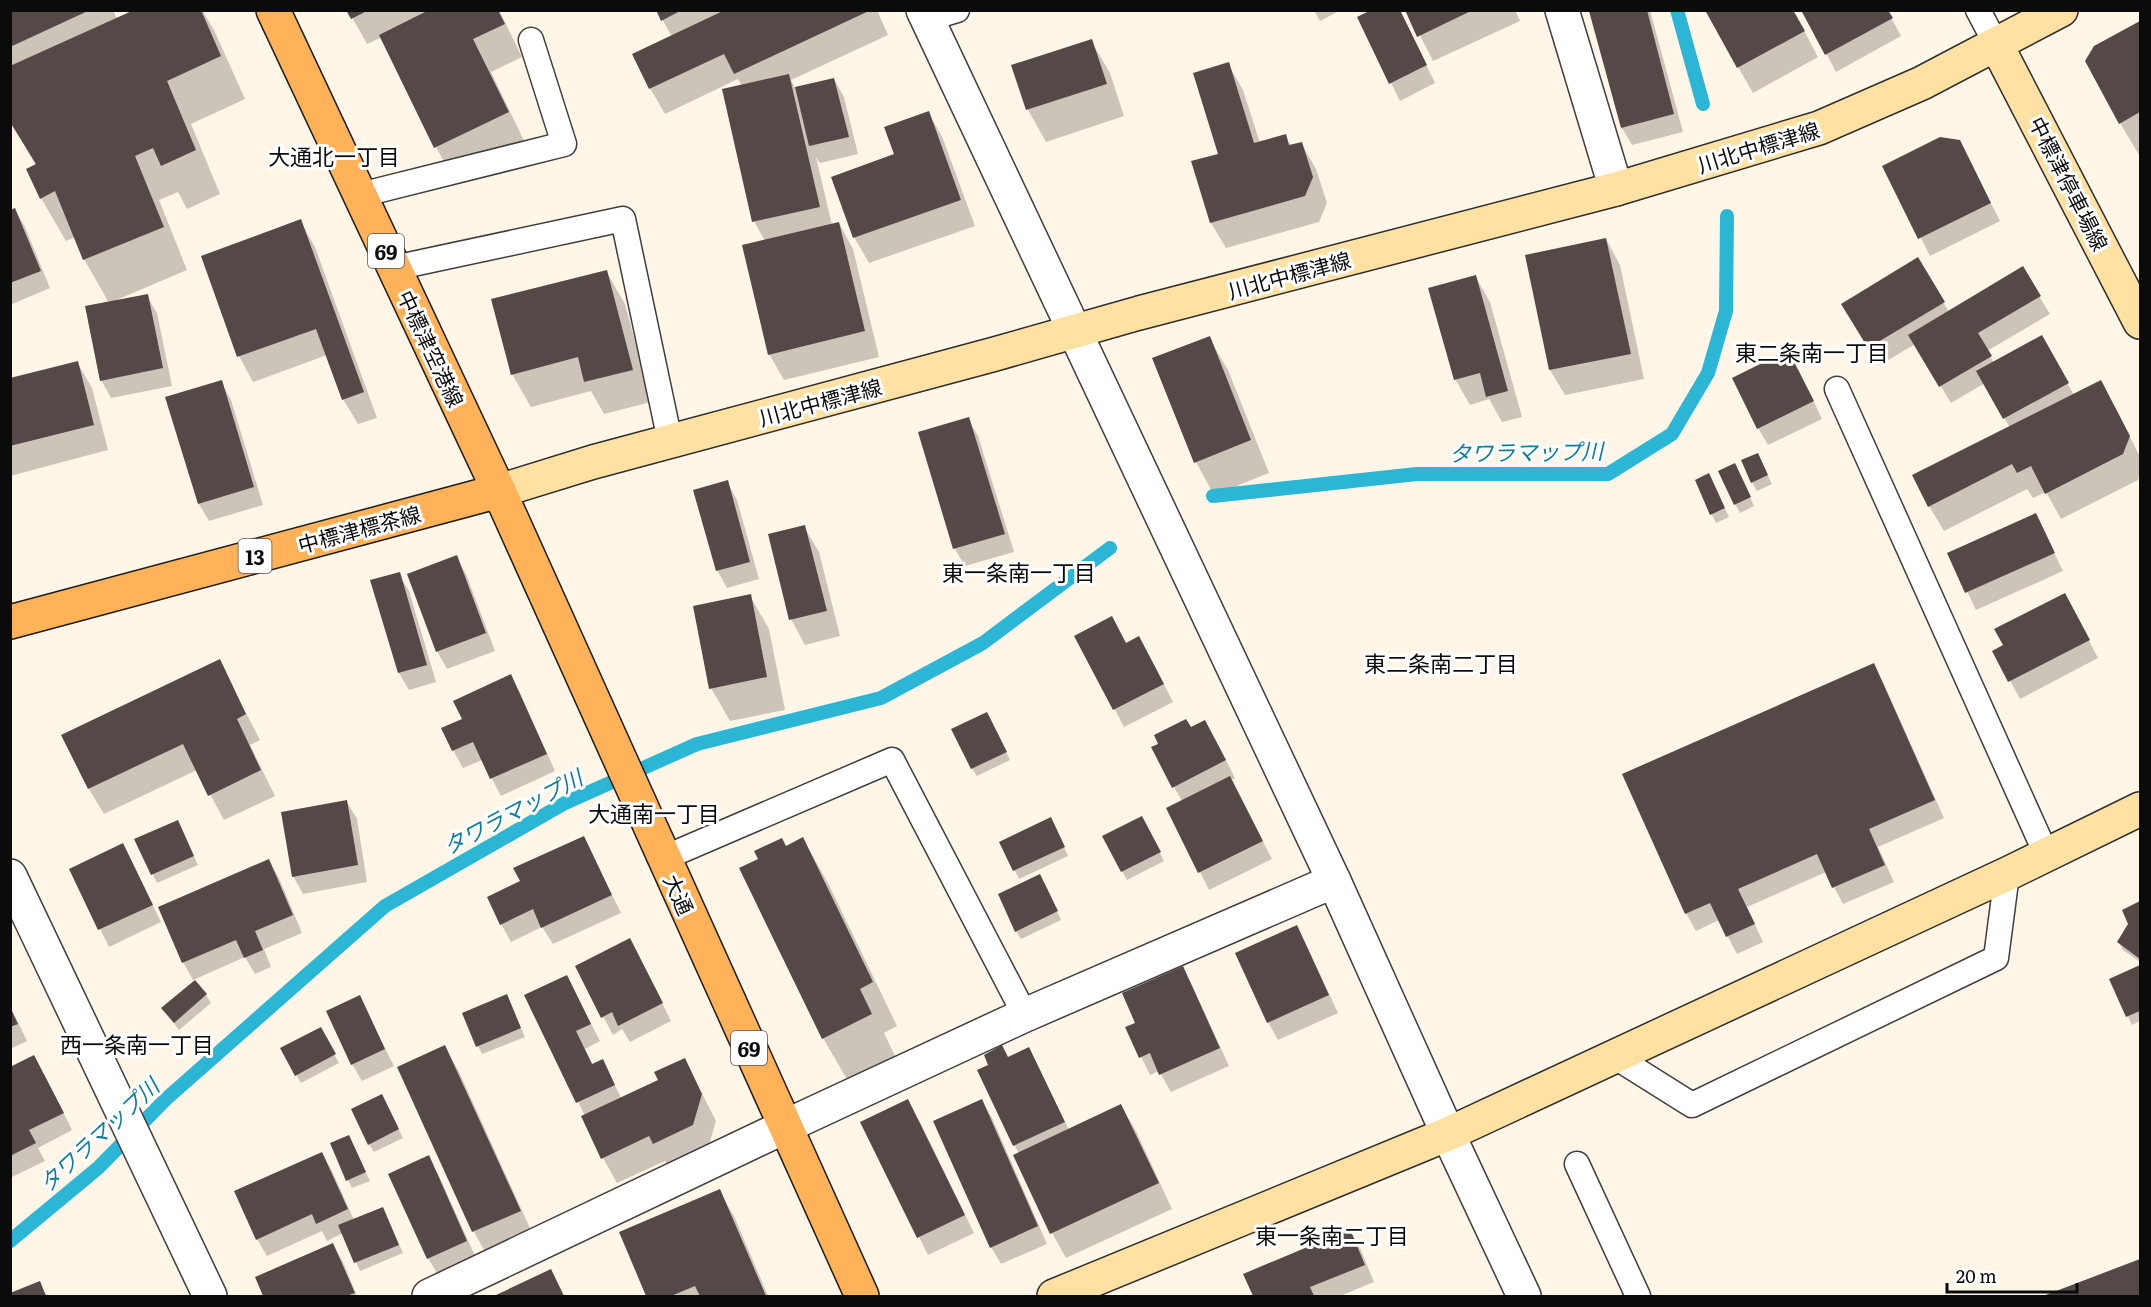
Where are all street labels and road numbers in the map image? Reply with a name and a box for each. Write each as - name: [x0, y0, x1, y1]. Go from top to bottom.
- street label: 中標津停車場線: [2023, 110, 2117, 256]
- street label: 川北中標津線: [1693, 113, 1823, 179]
- road number: 69: [368, 234, 404, 268]
- street label: 川北中標津線: [1224, 243, 1354, 305]
- street label: 中標津空港線: [391, 284, 473, 412]
- street label: 川北中標津線: [755, 370, 885, 432]
- street label: 中標津標茶線: [294, 497, 424, 559]
- road number: 13: [238, 539, 272, 573]
- street label: 大通: [657, 869, 703, 919]
- road number: 69: [731, 1031, 767, 1065]

